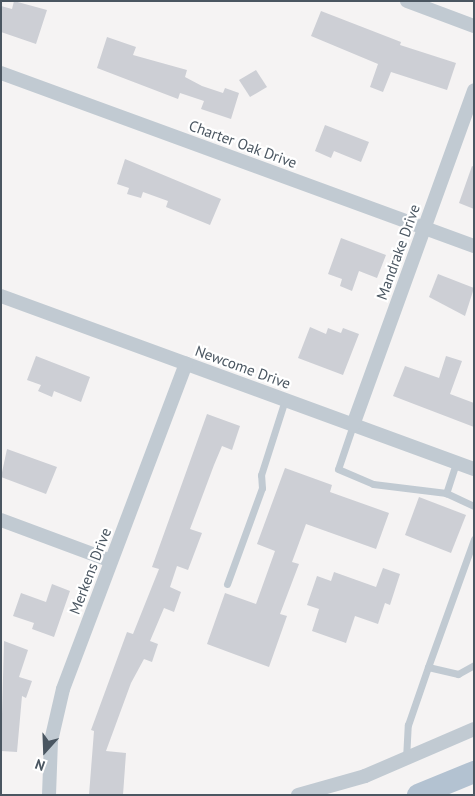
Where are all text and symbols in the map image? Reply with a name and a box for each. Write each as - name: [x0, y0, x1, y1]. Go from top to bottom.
- street label: Charter Oak Drive: [186, 116, 300, 172]
- street label: Mandrake Drive: [372, 202, 424, 302]
- street label: Newcome Drive: [193, 341, 293, 393]
- street label: Merkens Drive: [65, 525, 115, 617]
- north arrow: [20, 726, 70, 776]
- text: N: [32, 755, 47, 775]

